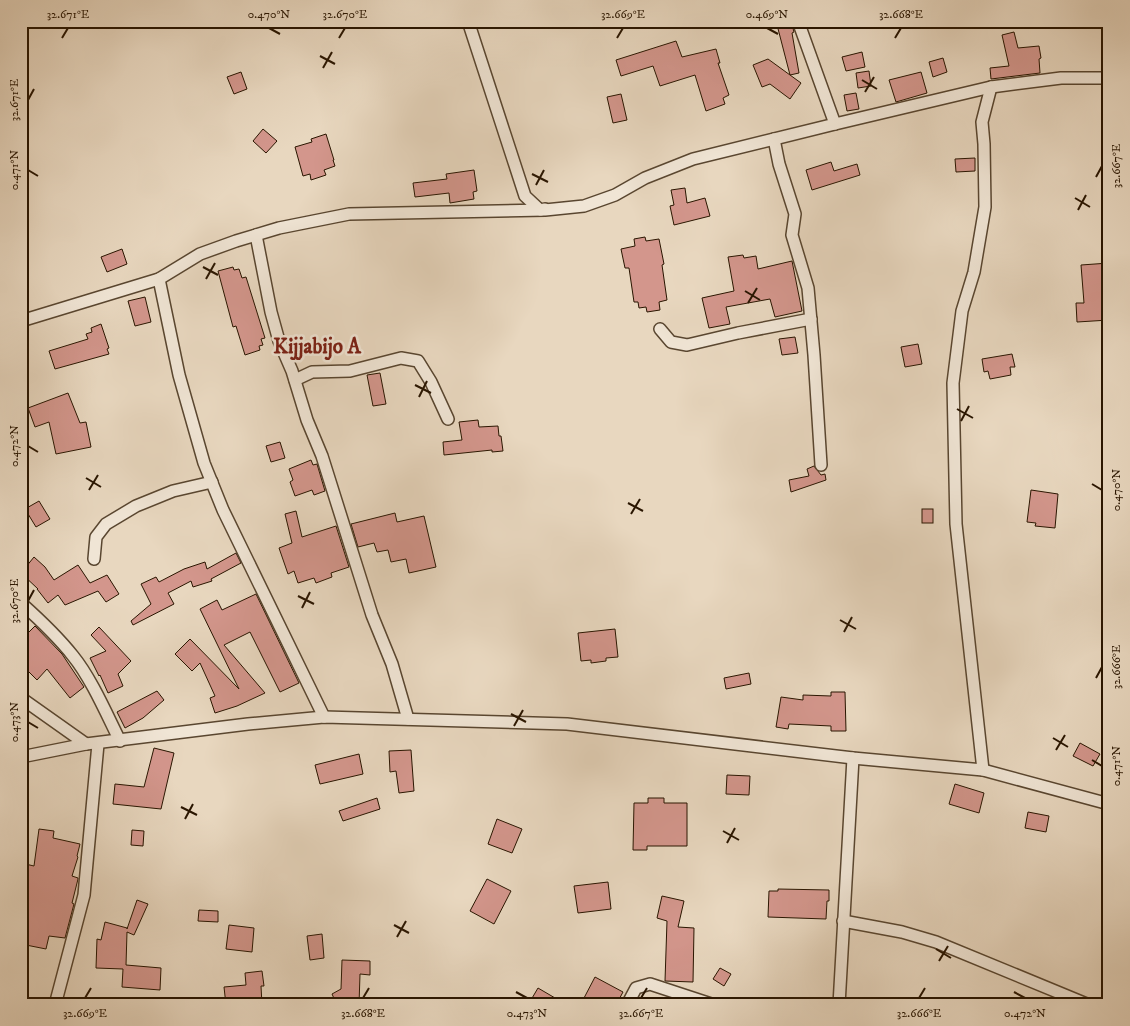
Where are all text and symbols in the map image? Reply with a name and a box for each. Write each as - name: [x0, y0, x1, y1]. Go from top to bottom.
- text: 32.671°E: [47, 7, 90, 22]
- text: 0.470°N: [248, 7, 290, 22]
- text: 32.670°E: [323, 7, 368, 22]
- text: 32.669°E: [601, 7, 646, 22]
- text: 0.469°N: [746, 7, 788, 22]
- text: 32.668°E: [879, 7, 924, 22]
- text: 32.671°E: [7, 78, 22, 121]
- text: 32.667°E: [1109, 143, 1124, 188]
- text: 0.471°N: [7, 150, 22, 190]
- district label: Kijjabijo A: [273, 334, 361, 361]
- text: 0.472°N: [7, 425, 22, 467]
- text: 0.470°N: [1109, 469, 1124, 511]
- text: 32.670°E: [7, 578, 22, 623]
- text: 32.666°E: [1109, 644, 1124, 689]
- text: 0.473°N: [7, 702, 22, 742]
- text: 0.471°N: [1109, 746, 1124, 786]
- text: 32.669°E: [63, 1006, 108, 1021]
- text: 32.668°E: [341, 1006, 386, 1021]
- text: 0.473°N: [507, 1006, 547, 1021]
- text: 32.667°E: [619, 1006, 664, 1021]
- text: 32.666°E: [897, 1006, 942, 1021]
- text: 0.472°N: [1004, 1006, 1046, 1021]

